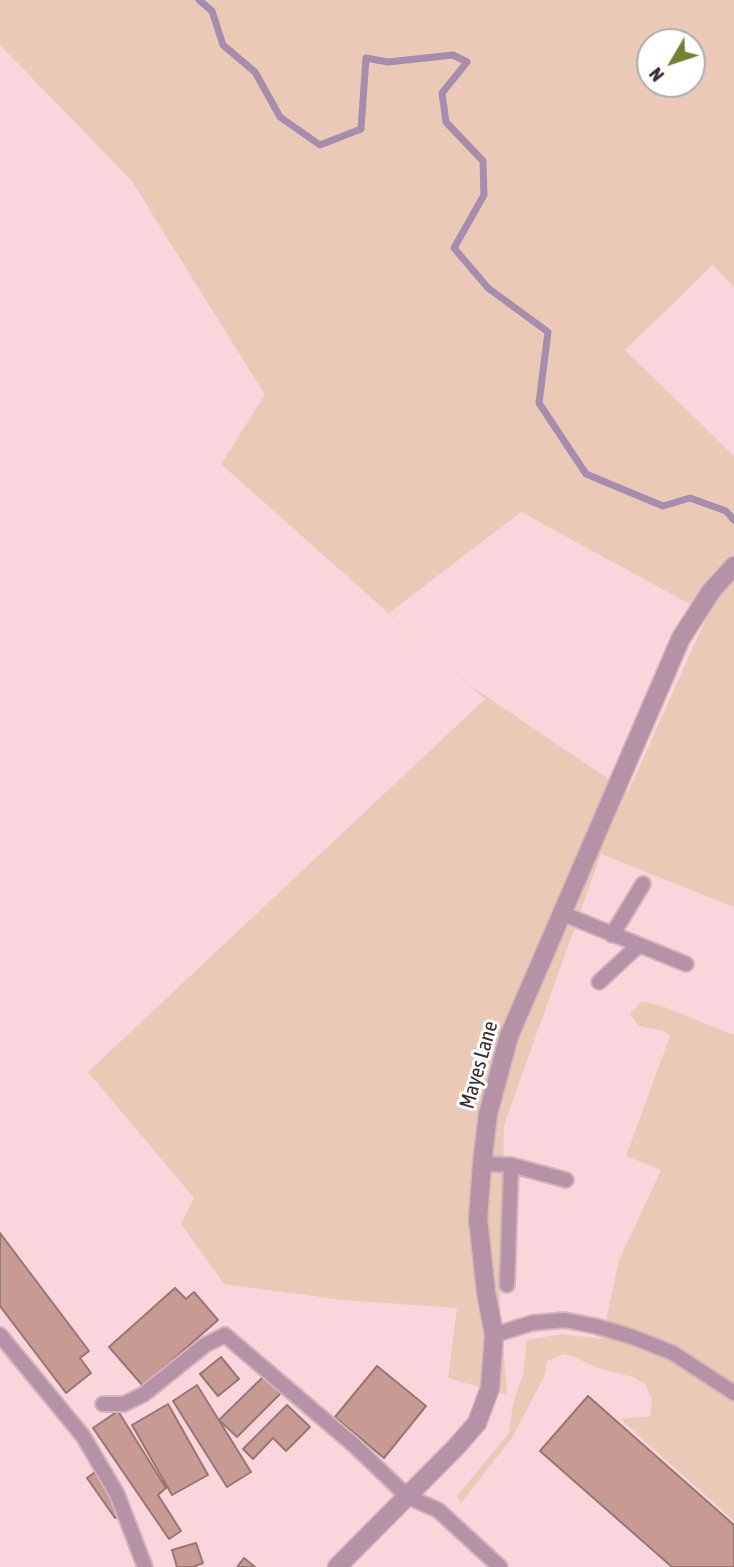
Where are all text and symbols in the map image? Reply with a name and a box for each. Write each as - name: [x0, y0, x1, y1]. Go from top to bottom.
- north arrow: [636, 28, 706, 98]
- text: N: [644, 64, 668, 86]
- street label: Mayes Lane: [455, 1018, 503, 1112]

